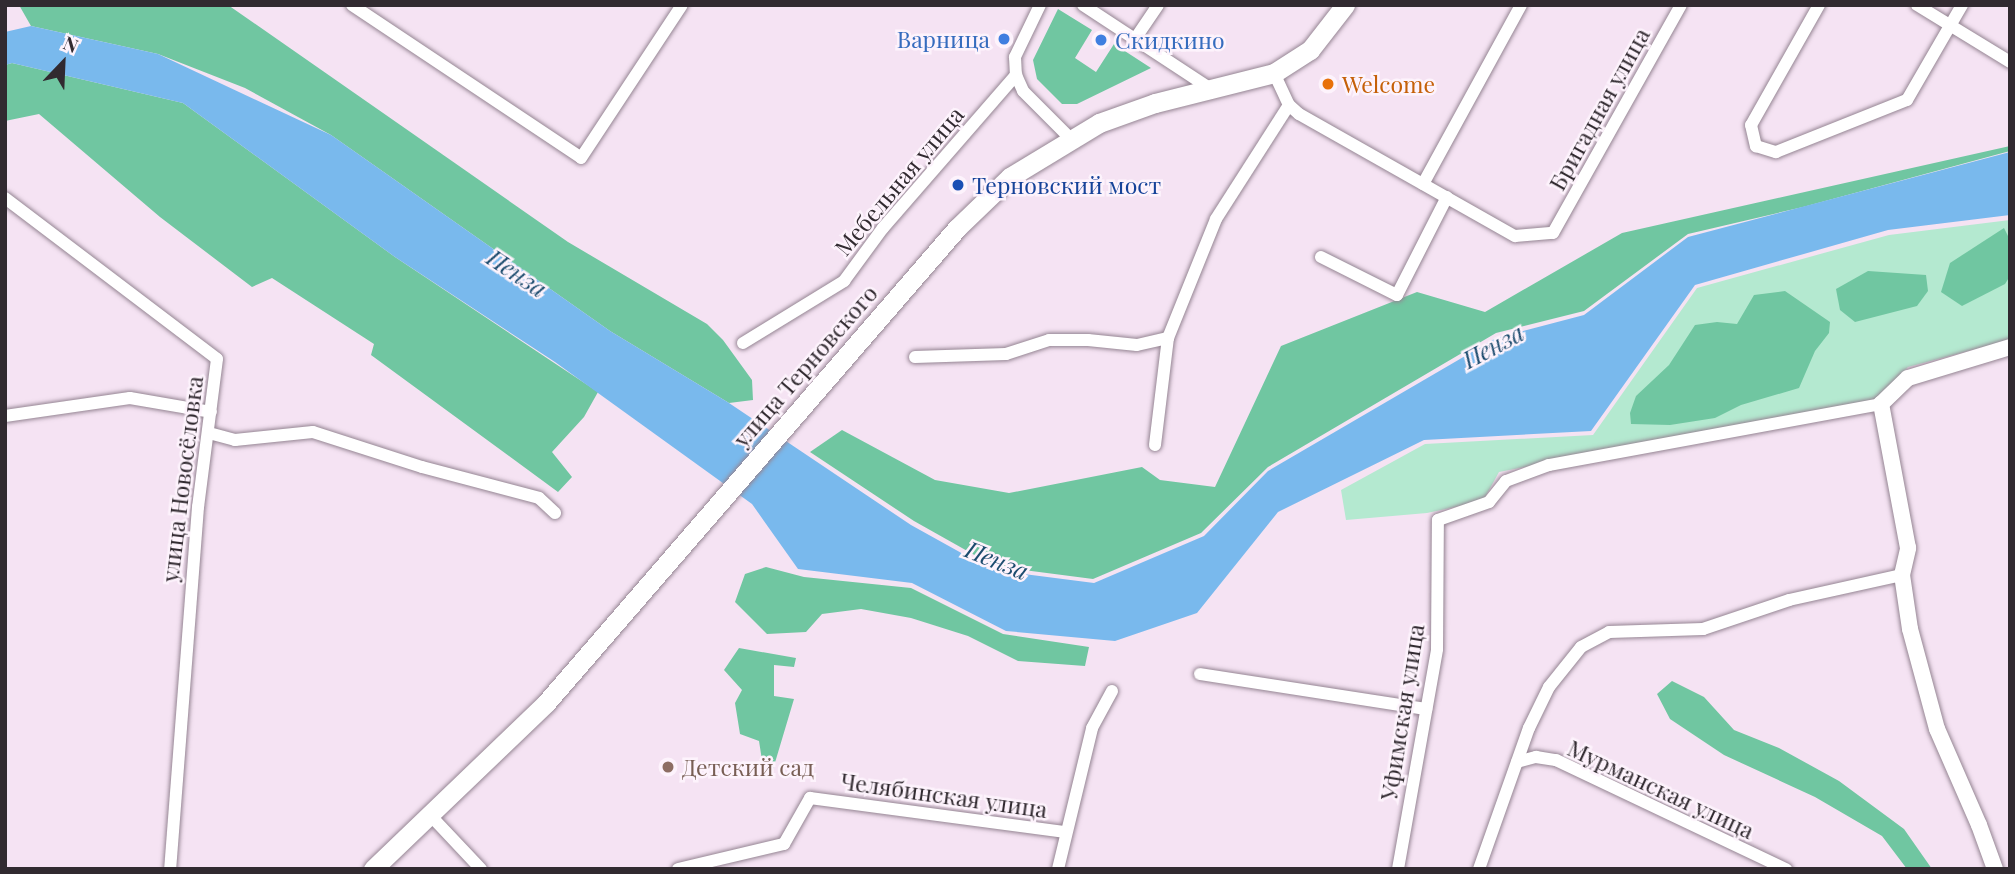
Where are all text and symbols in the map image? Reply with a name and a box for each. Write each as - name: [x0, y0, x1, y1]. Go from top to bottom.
- street label: Бригадная улица: [1543, 23, 1655, 195]
- place label: Варница: [897, 25, 990, 53]
- place label: Скидкино: [1115, 26, 1225, 54]
- north arrow: [28, 28, 98, 98]
- text: N: [60, 29, 83, 58]
- marker: Варница: [996, 31, 1012, 47]
- marker: Скидкино: [1093, 32, 1109, 48]
- place label: Welcome: [1342, 70, 1435, 98]
- marker: Welcome: [1320, 76, 1336, 92]
- street label: Мебельная улица: [829, 101, 969, 261]
- place label: Терновский мост: [972, 171, 1161, 199]
- marker: Терновский мост: [950, 177, 966, 193]
- water label: Пенза: [482, 243, 552, 303]
- street label: улица Терновского: [727, 280, 883, 452]
- water label: Пенза: [1457, 318, 1529, 374]
- street label: улица Новосёловка: [156, 374, 208, 584]
- water label: Пенза: [961, 534, 1033, 586]
- street label: Уфимская улица: [1374, 622, 1430, 802]
- street label: Мурманская улица: [1563, 734, 1759, 844]
- place label: Детский сад: [682, 753, 814, 781]
- marker: Детский сад: [660, 759, 676, 775]
- street label: Челябинская улица: [839, 767, 1049, 823]

